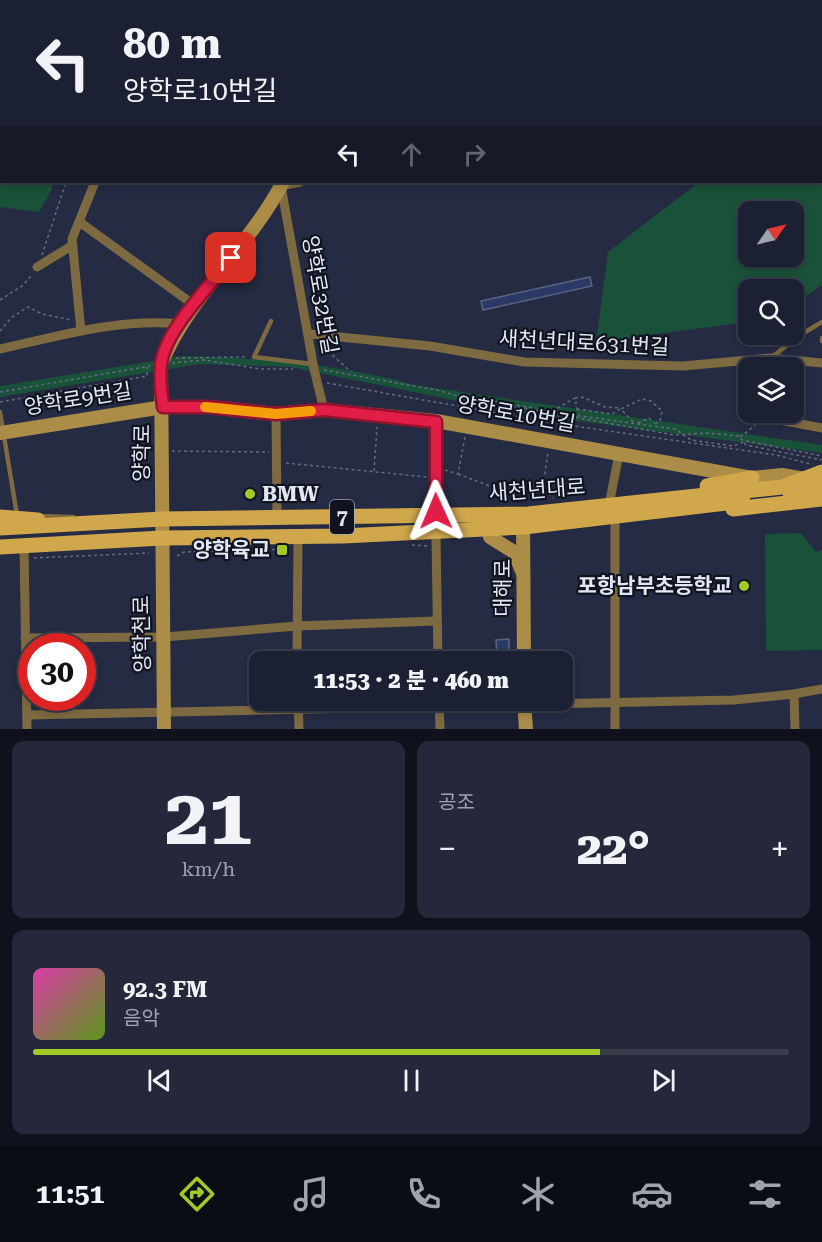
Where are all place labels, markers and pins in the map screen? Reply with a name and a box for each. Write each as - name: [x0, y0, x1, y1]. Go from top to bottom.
- pin: [205, 232, 256, 283]
- place label: BMW: [262, 482, 319, 506]
- marker: BMW: [243, 487, 257, 501]
- place label: 양학육교: [193, 538, 270, 562]
- marker: 양학육교: [275, 543, 289, 557]
- place label: 포항남부초등학교: [577, 574, 732, 598]
- marker: 포항남부초등학교: [737, 579, 751, 593]

